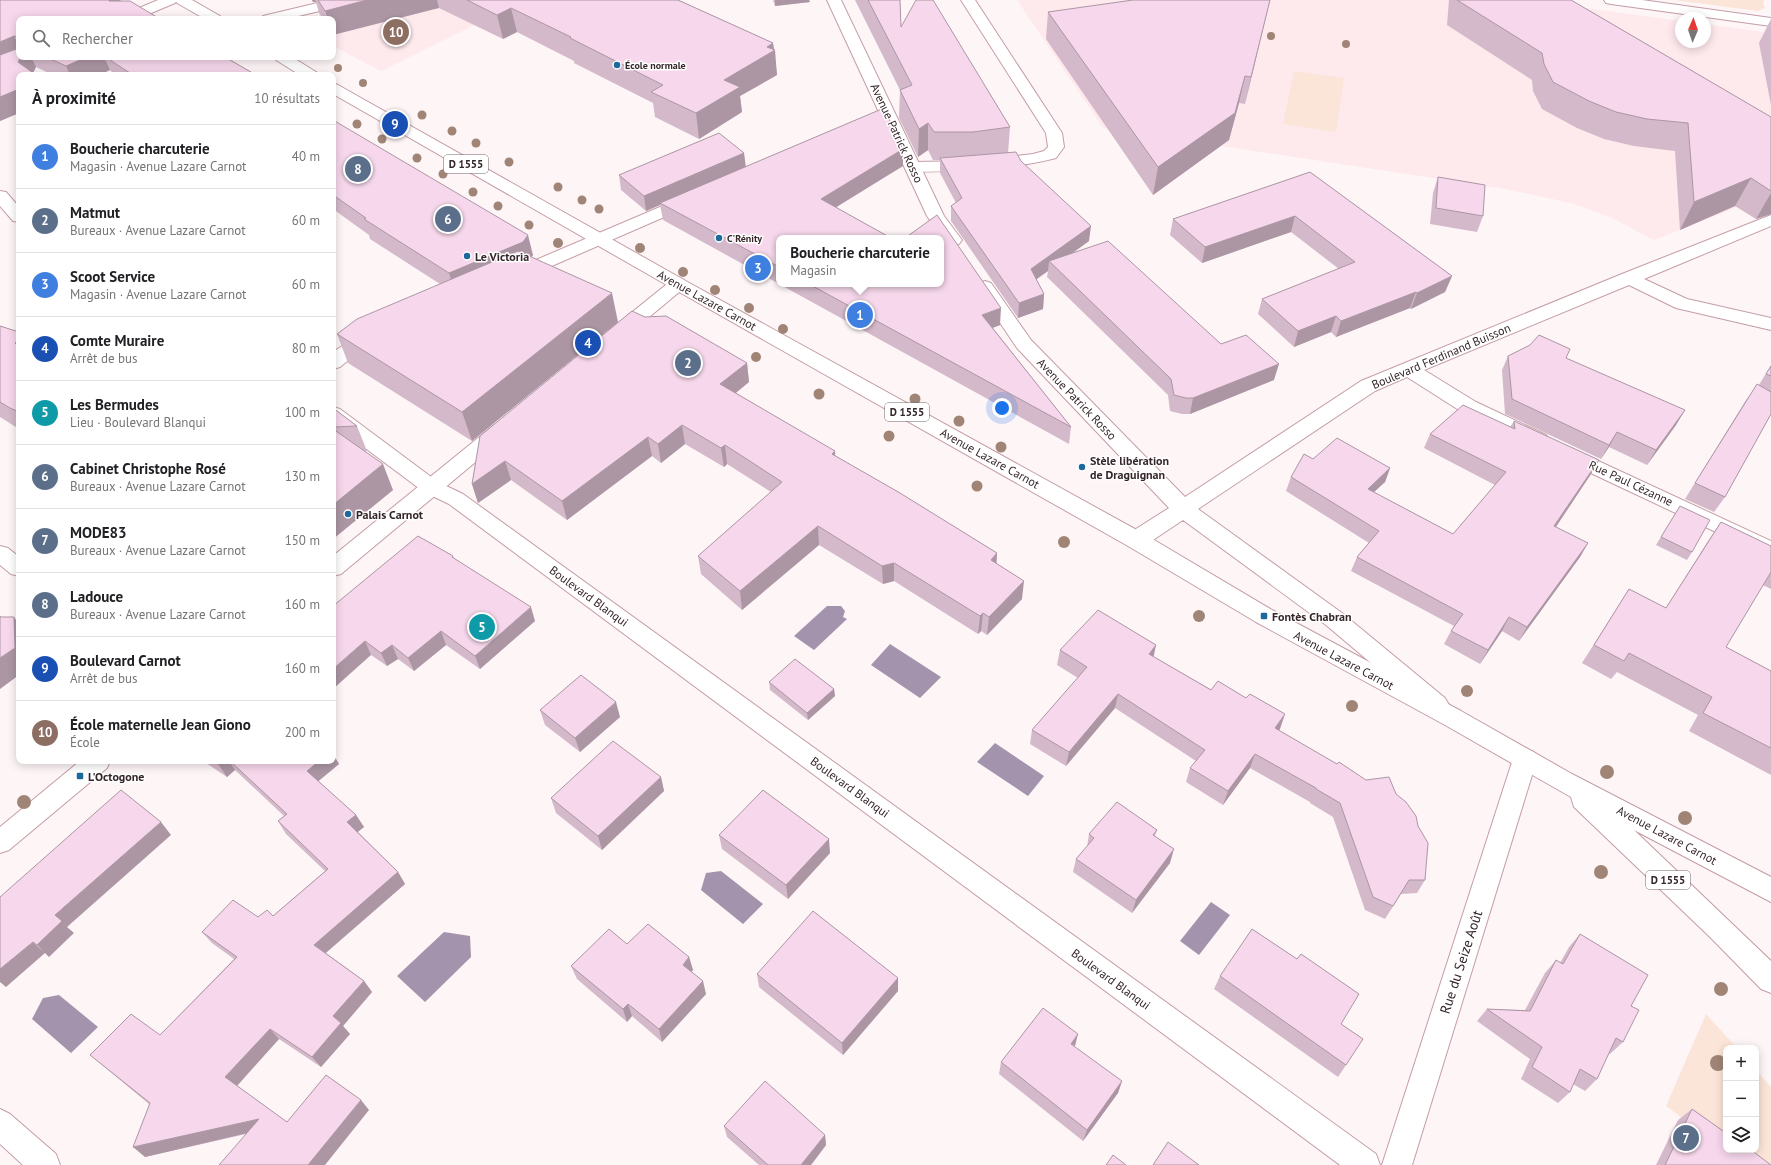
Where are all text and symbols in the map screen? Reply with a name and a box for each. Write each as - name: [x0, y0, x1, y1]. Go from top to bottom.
- north arrow: [1675, 12, 1711, 48]
- search box: [16, 16, 336, 60]
- pin: 10: [383, 17, 409, 47]
- icon: search: [30, 27, 52, 49]
- text: Rechercher: [62, 29, 133, 48]
- place label: École normale: [625, 59, 686, 72]
- marker: École normale: [612, 60, 622, 70]
- street label: Avenue Patrick Rosso: [867, 81, 927, 185]
- text: À proximité: [32, 87, 116, 109]
- text: 10 résultats: [254, 90, 320, 107]
- pin: 9: [382, 109, 408, 139]
- text: Boucherie charcuterie: [70, 139, 210, 158]
- text: 1: [41, 148, 49, 165]
- text: 40 m: [292, 148, 320, 165]
- pin: 8: [345, 154, 371, 184]
- road number: D 1555: [444, 155, 488, 173]
- text: Magasin · Avenue Lazare Carnot: [70, 158, 247, 175]
- text: Matmut: [70, 203, 120, 222]
- pin: 6: [435, 204, 461, 234]
- text: 2: [41, 212, 49, 229]
- text: 60 m: [292, 212, 320, 229]
- text: Bureaux · Avenue Lazare Carnot: [70, 222, 246, 239]
- place label: C'Rénity: [727, 232, 762, 245]
- marker: C'Rénity: [714, 233, 724, 243]
- popup: [776, 235, 944, 287]
- text: Boucherie charcuterie: [790, 243, 930, 262]
- place label: Le Victoria: [475, 249, 529, 264]
- marker: Le Victoria: [462, 251, 472, 261]
- pin: 3: [745, 253, 771, 283]
- text: Magasin: [790, 262, 836, 279]
- text: Scoot Service: [70, 267, 155, 286]
- street label: Avenue Lazare Carnot: [655, 267, 759, 333]
- text: 3: [41, 276, 49, 293]
- text: 60 m: [292, 276, 320, 293]
- text: Magasin · Avenue Lazare Carnot: [70, 286, 247, 303]
- pin: 1: [847, 300, 873, 330]
- street label: Boulevard Ferdinand Buisson: [1369, 320, 1513, 392]
- pin: 4: [575, 328, 601, 358]
- text: Comte Muraire: [70, 331, 164, 350]
- text: 4: [41, 340, 49, 357]
- text: 80 m: [292, 340, 320, 357]
- pin: 2: [675, 348, 701, 378]
- text: Arrêt de bus: [70, 350, 138, 367]
- street label: Avenue Patrick Rosso: [1034, 355, 1120, 443]
- text: Les Bermudes: [70, 395, 159, 414]
- your location: [992, 398, 1012, 418]
- road number: D 1555: [885, 403, 929, 421]
- text: 5: [41, 404, 49, 421]
- text: 100 m: [285, 404, 320, 421]
- text: Lieu · Boulevard Blanqui: [70, 414, 206, 431]
- street label: Avenue Lazare Carnot: [938, 425, 1042, 491]
- place label: Stèle libération de Draguignan: [1090, 453, 1169, 482]
- street label: Rue Paul Cézanne: [1587, 457, 1675, 509]
- text: Cabinet Christophe Rosé: [70, 459, 226, 478]
- marker: Stèle libération de Draguignan: [1077, 462, 1087, 472]
- text: 6: [41, 468, 49, 485]
- text: 130 m: [285, 468, 320, 485]
- text: Bureaux · Avenue Lazare Carnot: [70, 478, 246, 495]
- place label: Palais Carnot: [356, 507, 424, 522]
- marker: Palais Carnot: [343, 509, 353, 519]
- text: MODE83: [70, 523, 127, 542]
- text: 7: [41, 532, 49, 549]
- text: 150 m: [285, 532, 320, 549]
- text: Bureaux · Avenue Lazare Carnot: [70, 542, 246, 559]
- street label: Boulevard Blanqui: [547, 562, 631, 630]
- text: Ladouce: [70, 587, 123, 606]
- text: 8: [41, 596, 49, 613]
- text: 160 m: [285, 596, 320, 613]
- text: Bureaux · Avenue Lazare Carnot: [70, 606, 246, 623]
- place label: Fontès Chabran: [1272, 609, 1352, 624]
- marker: Fontès Chabran: [1259, 611, 1269, 621]
- pin: 5: [469, 612, 495, 642]
- street label: Avenue Lazare Carnot: [1291, 627, 1397, 693]
- text: Boulevard Carnot: [70, 651, 181, 670]
- text: 9: [41, 660, 49, 677]
- text: 160 m: [285, 660, 320, 677]
- text: Arrêt de bus: [70, 670, 138, 687]
- text: École maternelle Jean Giono: [70, 715, 251, 734]
- text: 10: [38, 724, 52, 741]
- text: 200 m: [285, 724, 320, 741]
- text: École: [70, 734, 100, 751]
- street label: Boulevard Blanqui: [808, 753, 892, 821]
- place label: L'Octogone: [88, 769, 144, 784]
- marker: L'Octogone: [75, 771, 85, 781]
- street label: Avenue Lazare Carnot: [1614, 802, 1720, 868]
- road number: D 1555: [1646, 871, 1690, 889]
- street label: Rue du Seize Août: [1436, 908, 1486, 1016]
- street label: Boulevard Blanqui: [1069, 945, 1153, 1013]
- map controls: [1723, 1045, 1759, 1153]
- button: +: [1723, 1045, 1759, 1081]
- button: −: [1723, 1081, 1759, 1117]
- button: layers: [1723, 1117, 1759, 1153]
- pin: 7: [1673, 1123, 1699, 1153]

